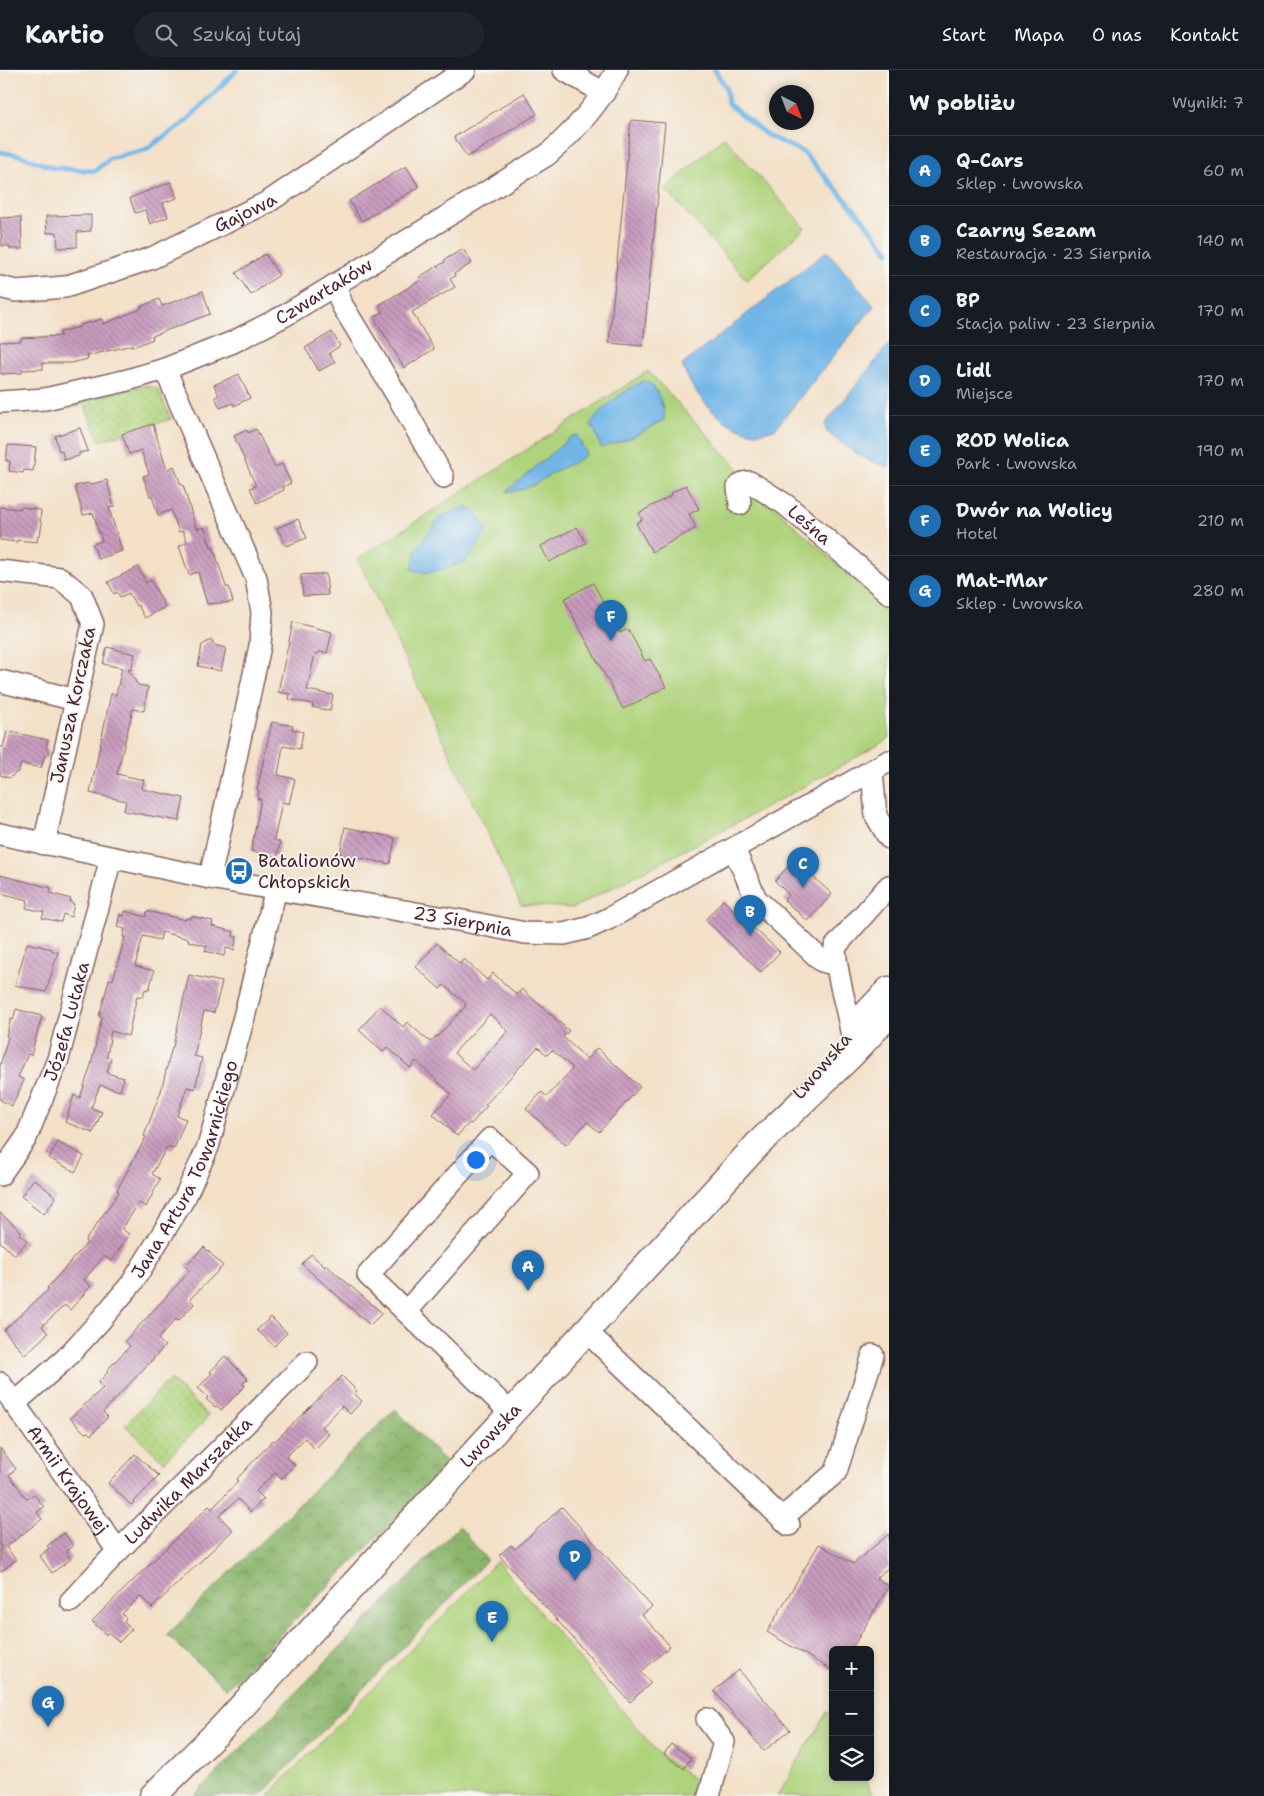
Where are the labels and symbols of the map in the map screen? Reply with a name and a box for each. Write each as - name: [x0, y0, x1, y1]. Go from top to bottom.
- north arrow: [769, 85, 814, 130]
- street label: Gajowa: [210, 188, 281, 238]
- street label: Czwartaków: [271, 253, 377, 330]
- street label: Leśna: [782, 499, 836, 550]
- pin: F: [595, 600, 627, 641]
- street label: Janusza Korczaka: [45, 624, 101, 786]
- pin: C: [787, 847, 819, 888]
- place label: Batalionów Chłopskich: [258, 849, 357, 894]
- bus stop icon: Batalionów Chłopskich: [224, 856, 254, 886]
- pin: B: [734, 895, 766, 936]
- street label: 23 Sierpnia: [411, 901, 514, 942]
- street label: Józefa Lutaka: [38, 959, 95, 1085]
- street label: Lwowska: [787, 1028, 857, 1104]
- street label: Jana Artura Towarnickiego: [126, 1057, 243, 1283]
- your location: [463, 1147, 489, 1173]
- pin: A: [512, 1250, 544, 1291]
- street label: Lwowska: [455, 1398, 527, 1473]
- street label: Ludwika Marszałka: [119, 1412, 257, 1550]
- street label: Armii Krajowej: [21, 1421, 114, 1539]
- pin: D: [559, 1540, 591, 1581]
- pin: E: [476, 1601, 508, 1642]
- pin: G: [32, 1686, 64, 1727]

